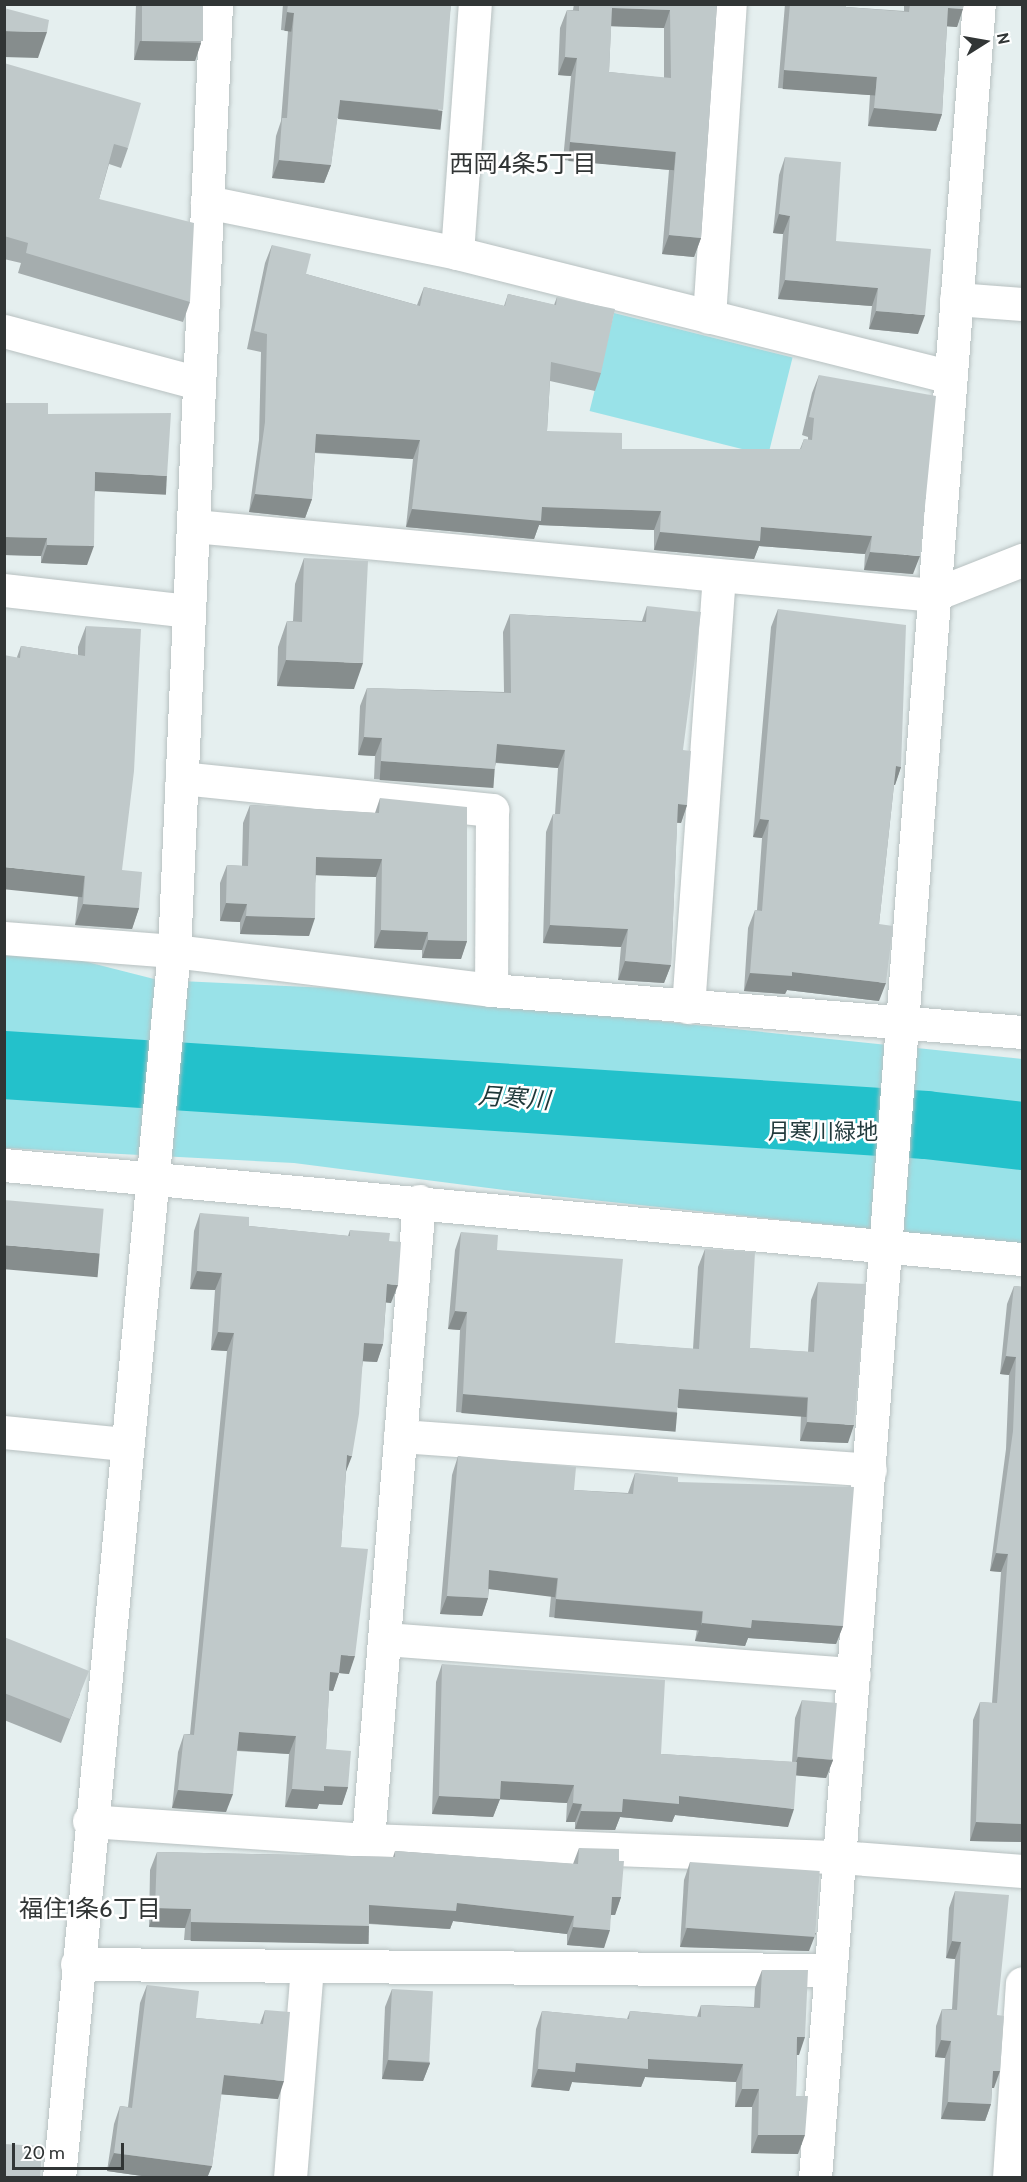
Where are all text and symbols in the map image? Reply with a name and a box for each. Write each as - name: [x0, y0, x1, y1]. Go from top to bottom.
- north arrow: [955, 12, 1015, 72]
- text: N: [993, 31, 1014, 46]
- district label: 西岡4条5丁目: [450, 150, 596, 178]
- water label: 月寒川: [477, 1081, 551, 1115]
- park label: 月寒川緑地: [768, 1119, 878, 1145]
- district label: 福住1条6丁目: [19, 1895, 161, 1923]
- scale bar: [15, 2131, 128, 2169]
- text: 20 m: [23, 2142, 65, 2164]

